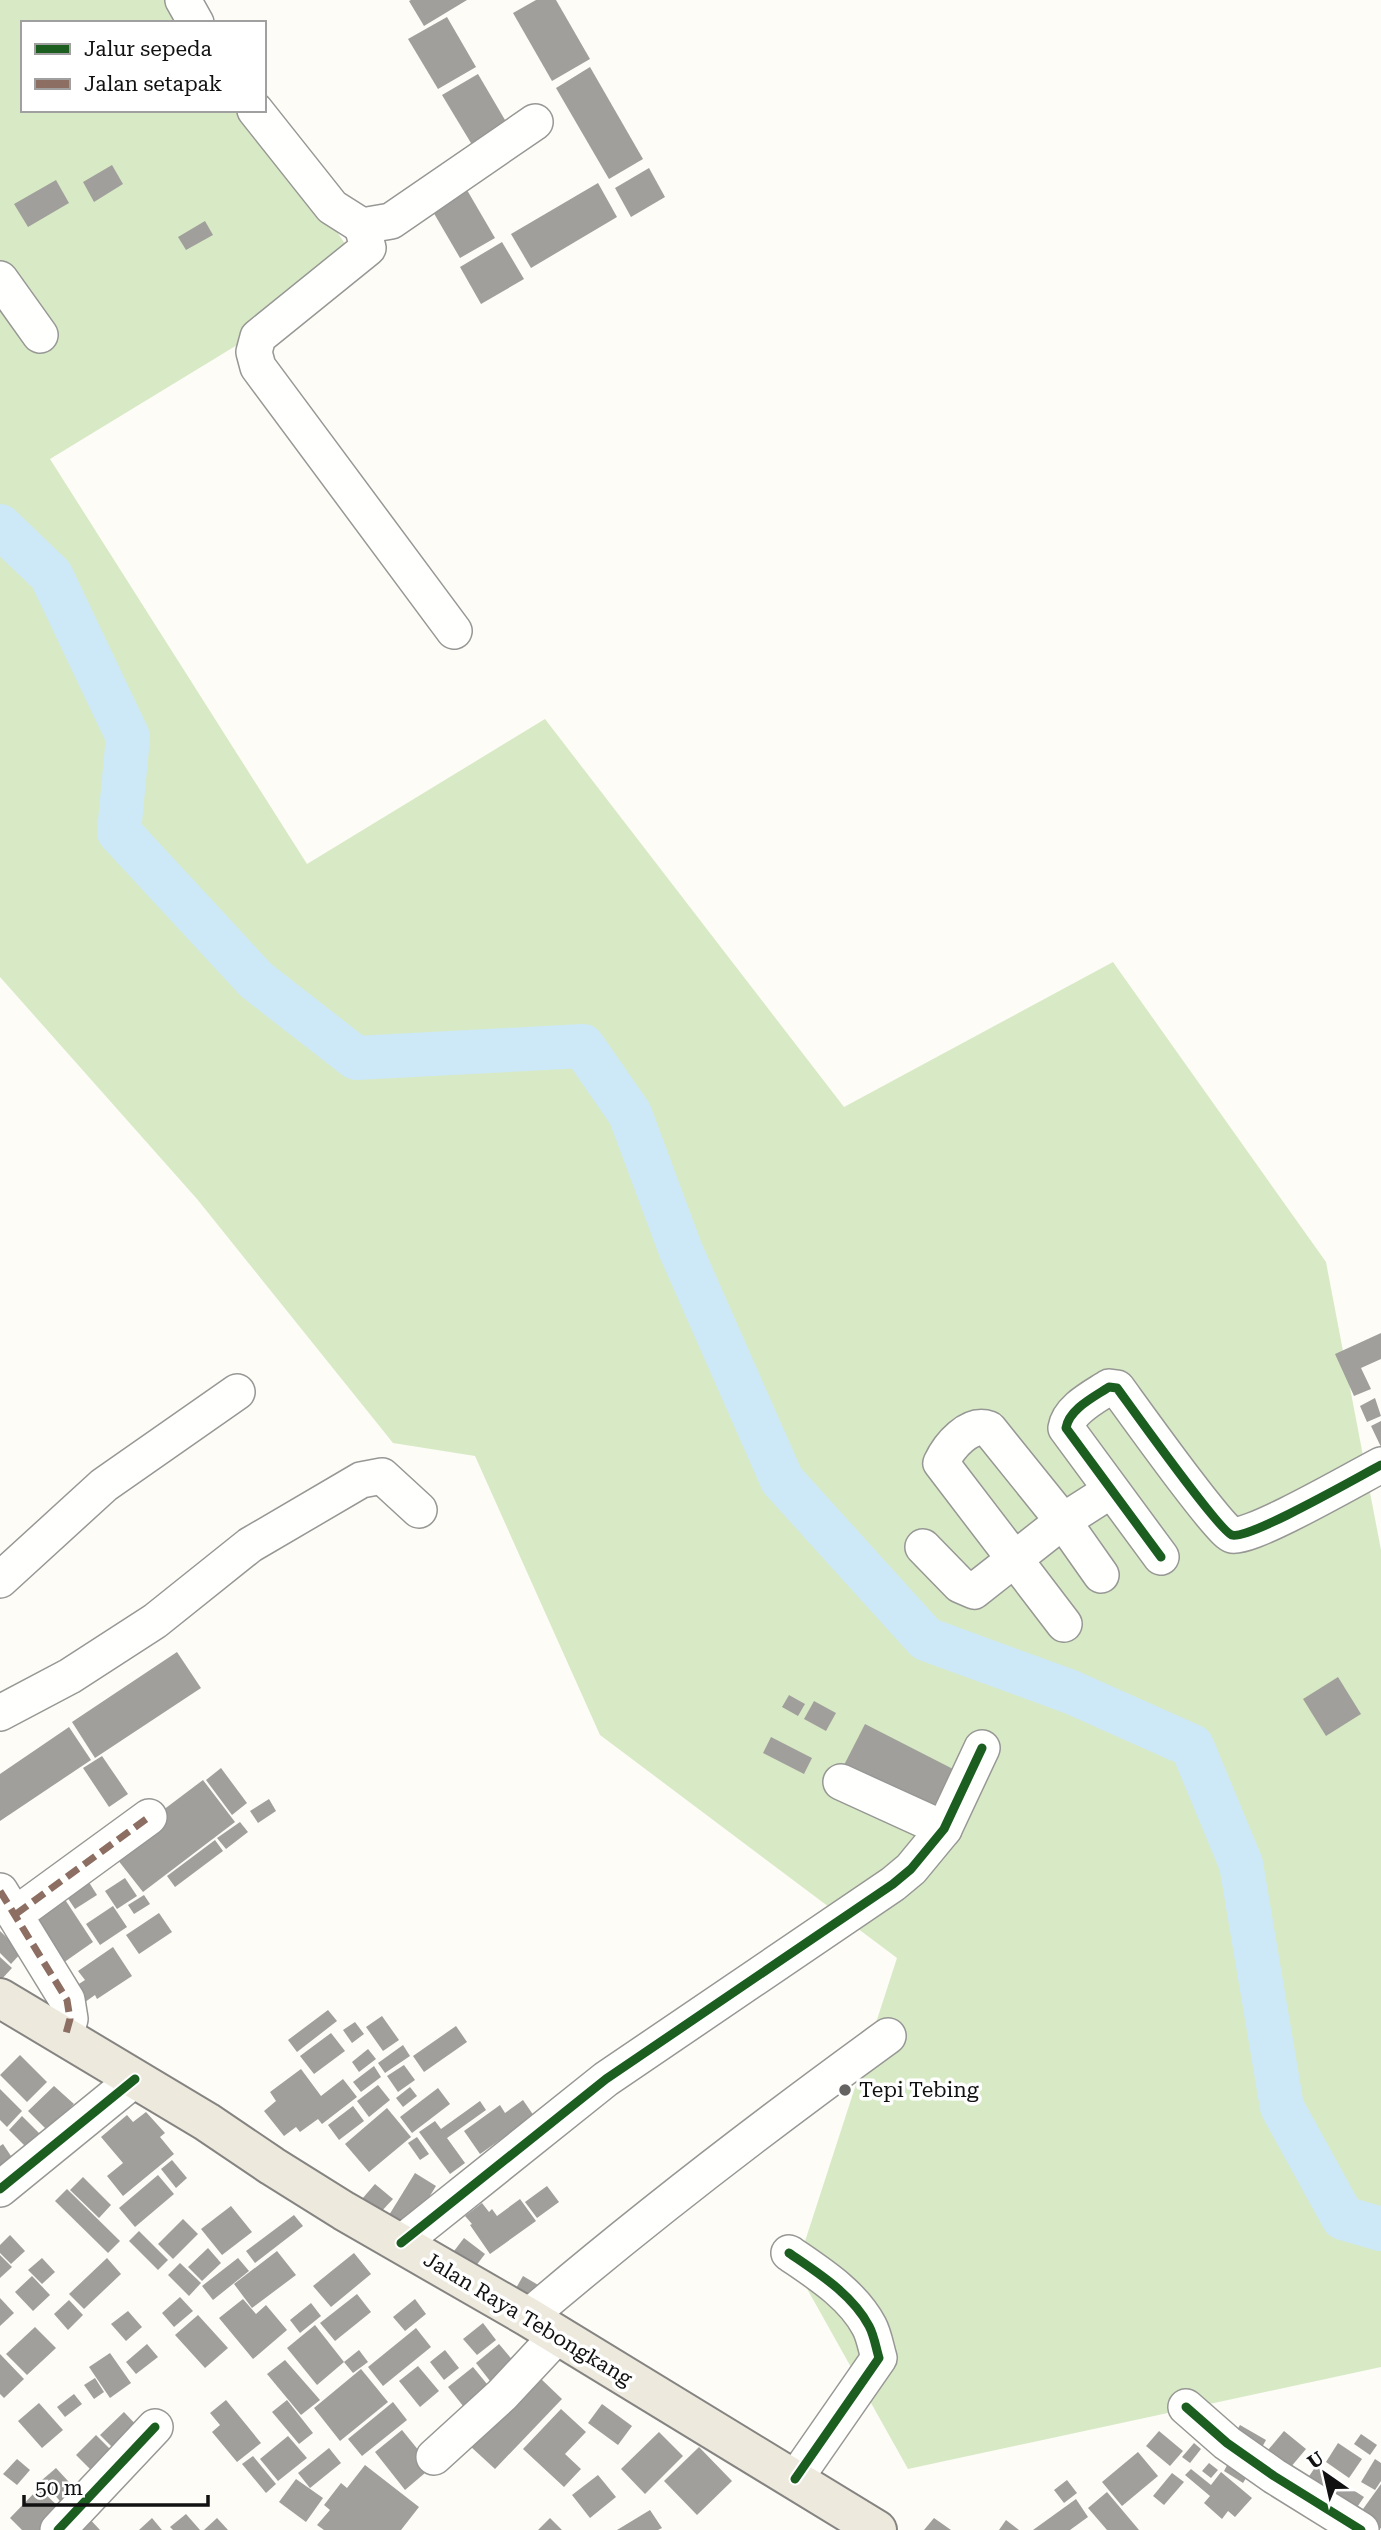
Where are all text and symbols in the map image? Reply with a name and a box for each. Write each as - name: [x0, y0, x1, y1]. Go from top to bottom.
- legend: [21, 21, 266, 112]
- text: Jalur sepeda: [84, 37, 212, 61]
- text: Jalan setapak: [84, 72, 222, 96]
- place label: Tepi Tebing: [859, 2078, 979, 2102]
- marker: Tepi Tebing: [837, 2082, 853, 2098]
- street label: Jalan Raya Tebongkang: [420, 2247, 637, 2391]
- north arrow: [1290, 2439, 1360, 2509]
- text: U: [1303, 2446, 1329, 2474]
- scale bar: [24, 2464, 208, 2508]
- text: 50 m: [35, 2476, 83, 2500]

